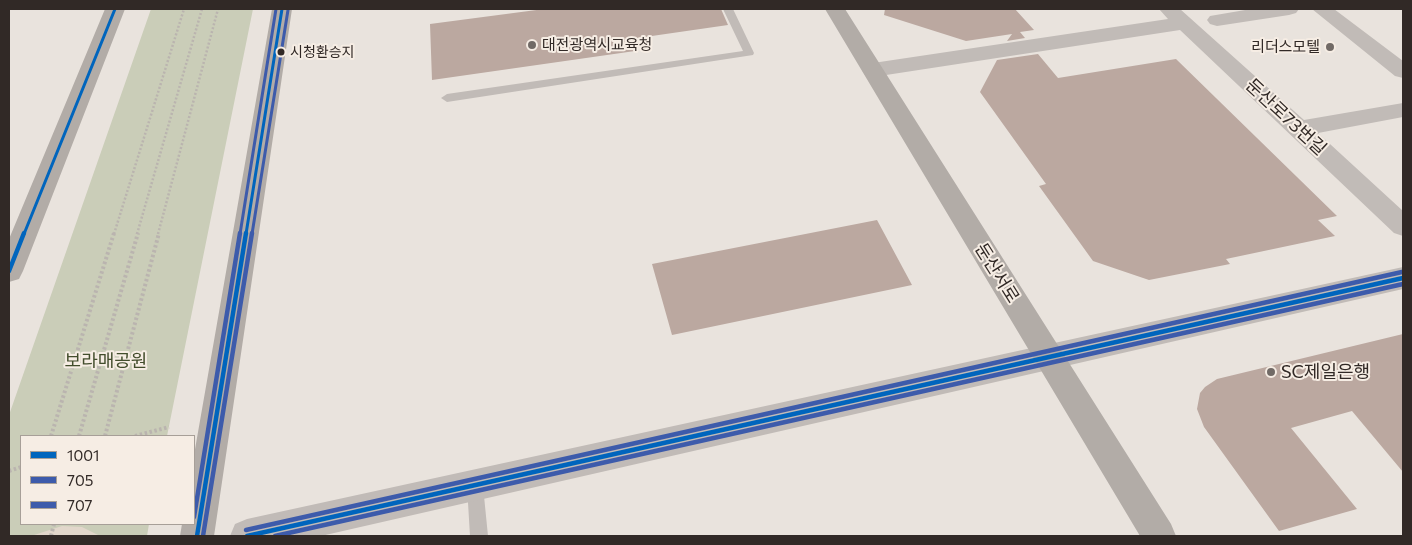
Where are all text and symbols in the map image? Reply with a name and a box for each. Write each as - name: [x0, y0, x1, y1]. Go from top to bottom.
- place label: 대전광역시교육청: [542, 36, 652, 54]
- place label: 리더스모텔: [1251, 38, 1320, 56]
- marker: 대전광역시교육청: [526, 39, 538, 51]
- marker: 리더스모텔: [1324, 41, 1336, 53]
- place label: 시청환승지: [290, 44, 354, 60]
- marker: 시청환승지: [276, 47, 286, 57]
- street label: 둔산로73번길: [1241, 74, 1331, 160]
- street label: 둔산서로: [970, 239, 1024, 307]
- park label: 보라매공원: [65, 350, 147, 372]
- place label: SC제일은행: [1281, 361, 1370, 383]
- marker: SC제일은행: [1265, 366, 1277, 378]
- legend: [20, 435, 195, 525]
- text: 1001: [67, 446, 99, 464]
- text: 705: [67, 471, 93, 489]
- text: 707: [67, 496, 93, 514]

